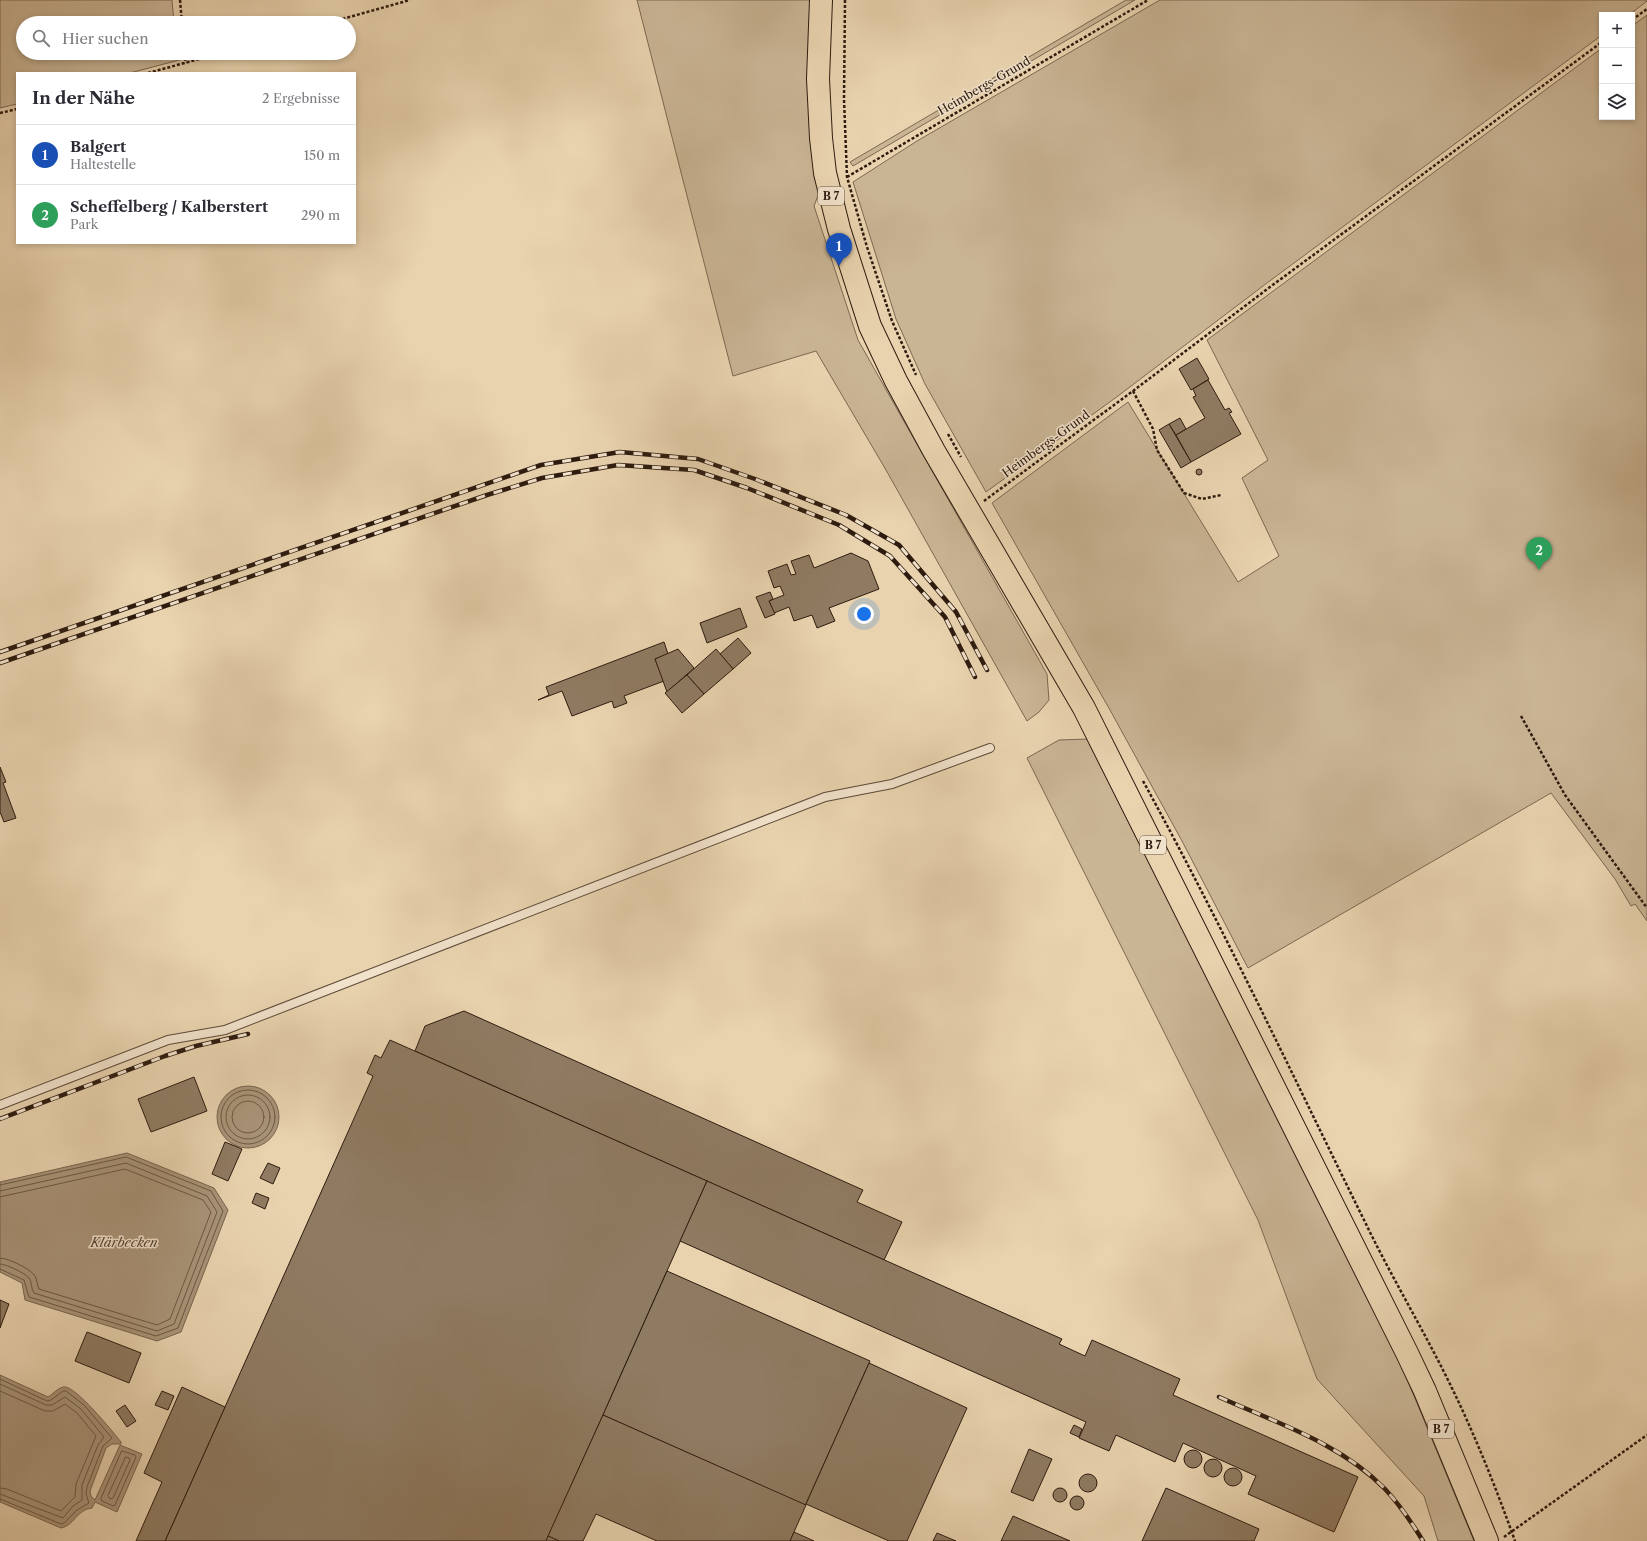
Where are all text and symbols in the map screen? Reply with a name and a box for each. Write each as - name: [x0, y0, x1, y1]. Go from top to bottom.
- map controls: [1599, 12, 1635, 120]
- button: +: [1599, 12, 1635, 48]
- search box: [16, 16, 356, 60]
- icon: search: [30, 27, 52, 49]
- text: Hier suchen: [62, 29, 149, 48]
- button: −: [1599, 48, 1635, 84]
- street label: Heimbergs-Grund: [935, 53, 1033, 118]
- button: layers: [1599, 84, 1635, 120]
- text: In der Nähe: [32, 88, 135, 108]
- text: 2 Ergebnisse: [262, 90, 340, 106]
- text: Balgert: [70, 137, 126, 156]
- text: 1: [42, 147, 48, 163]
- text: 150 m: [304, 147, 340, 163]
- text: Haltestelle: [70, 156, 136, 172]
- road number: B 7: [818, 187, 844, 205]
- text: Scheffelberg / Kalberstert: [70, 197, 268, 216]
- text: 2: [41, 207, 49, 223]
- text: 290 m: [301, 207, 340, 223]
- text: Park: [70, 216, 98, 232]
- pin: 1: [826, 233, 852, 266]
- street label: Heimbergs-Grund: [999, 406, 1093, 480]
- pin: 2: [1526, 537, 1552, 570]
- your location: [854, 604, 874, 624]
- road number: B 7: [1140, 836, 1166, 854]
- water label: Klärbecken: [89, 1234, 158, 1250]
- road number: B 7: [1428, 1420, 1454, 1438]

